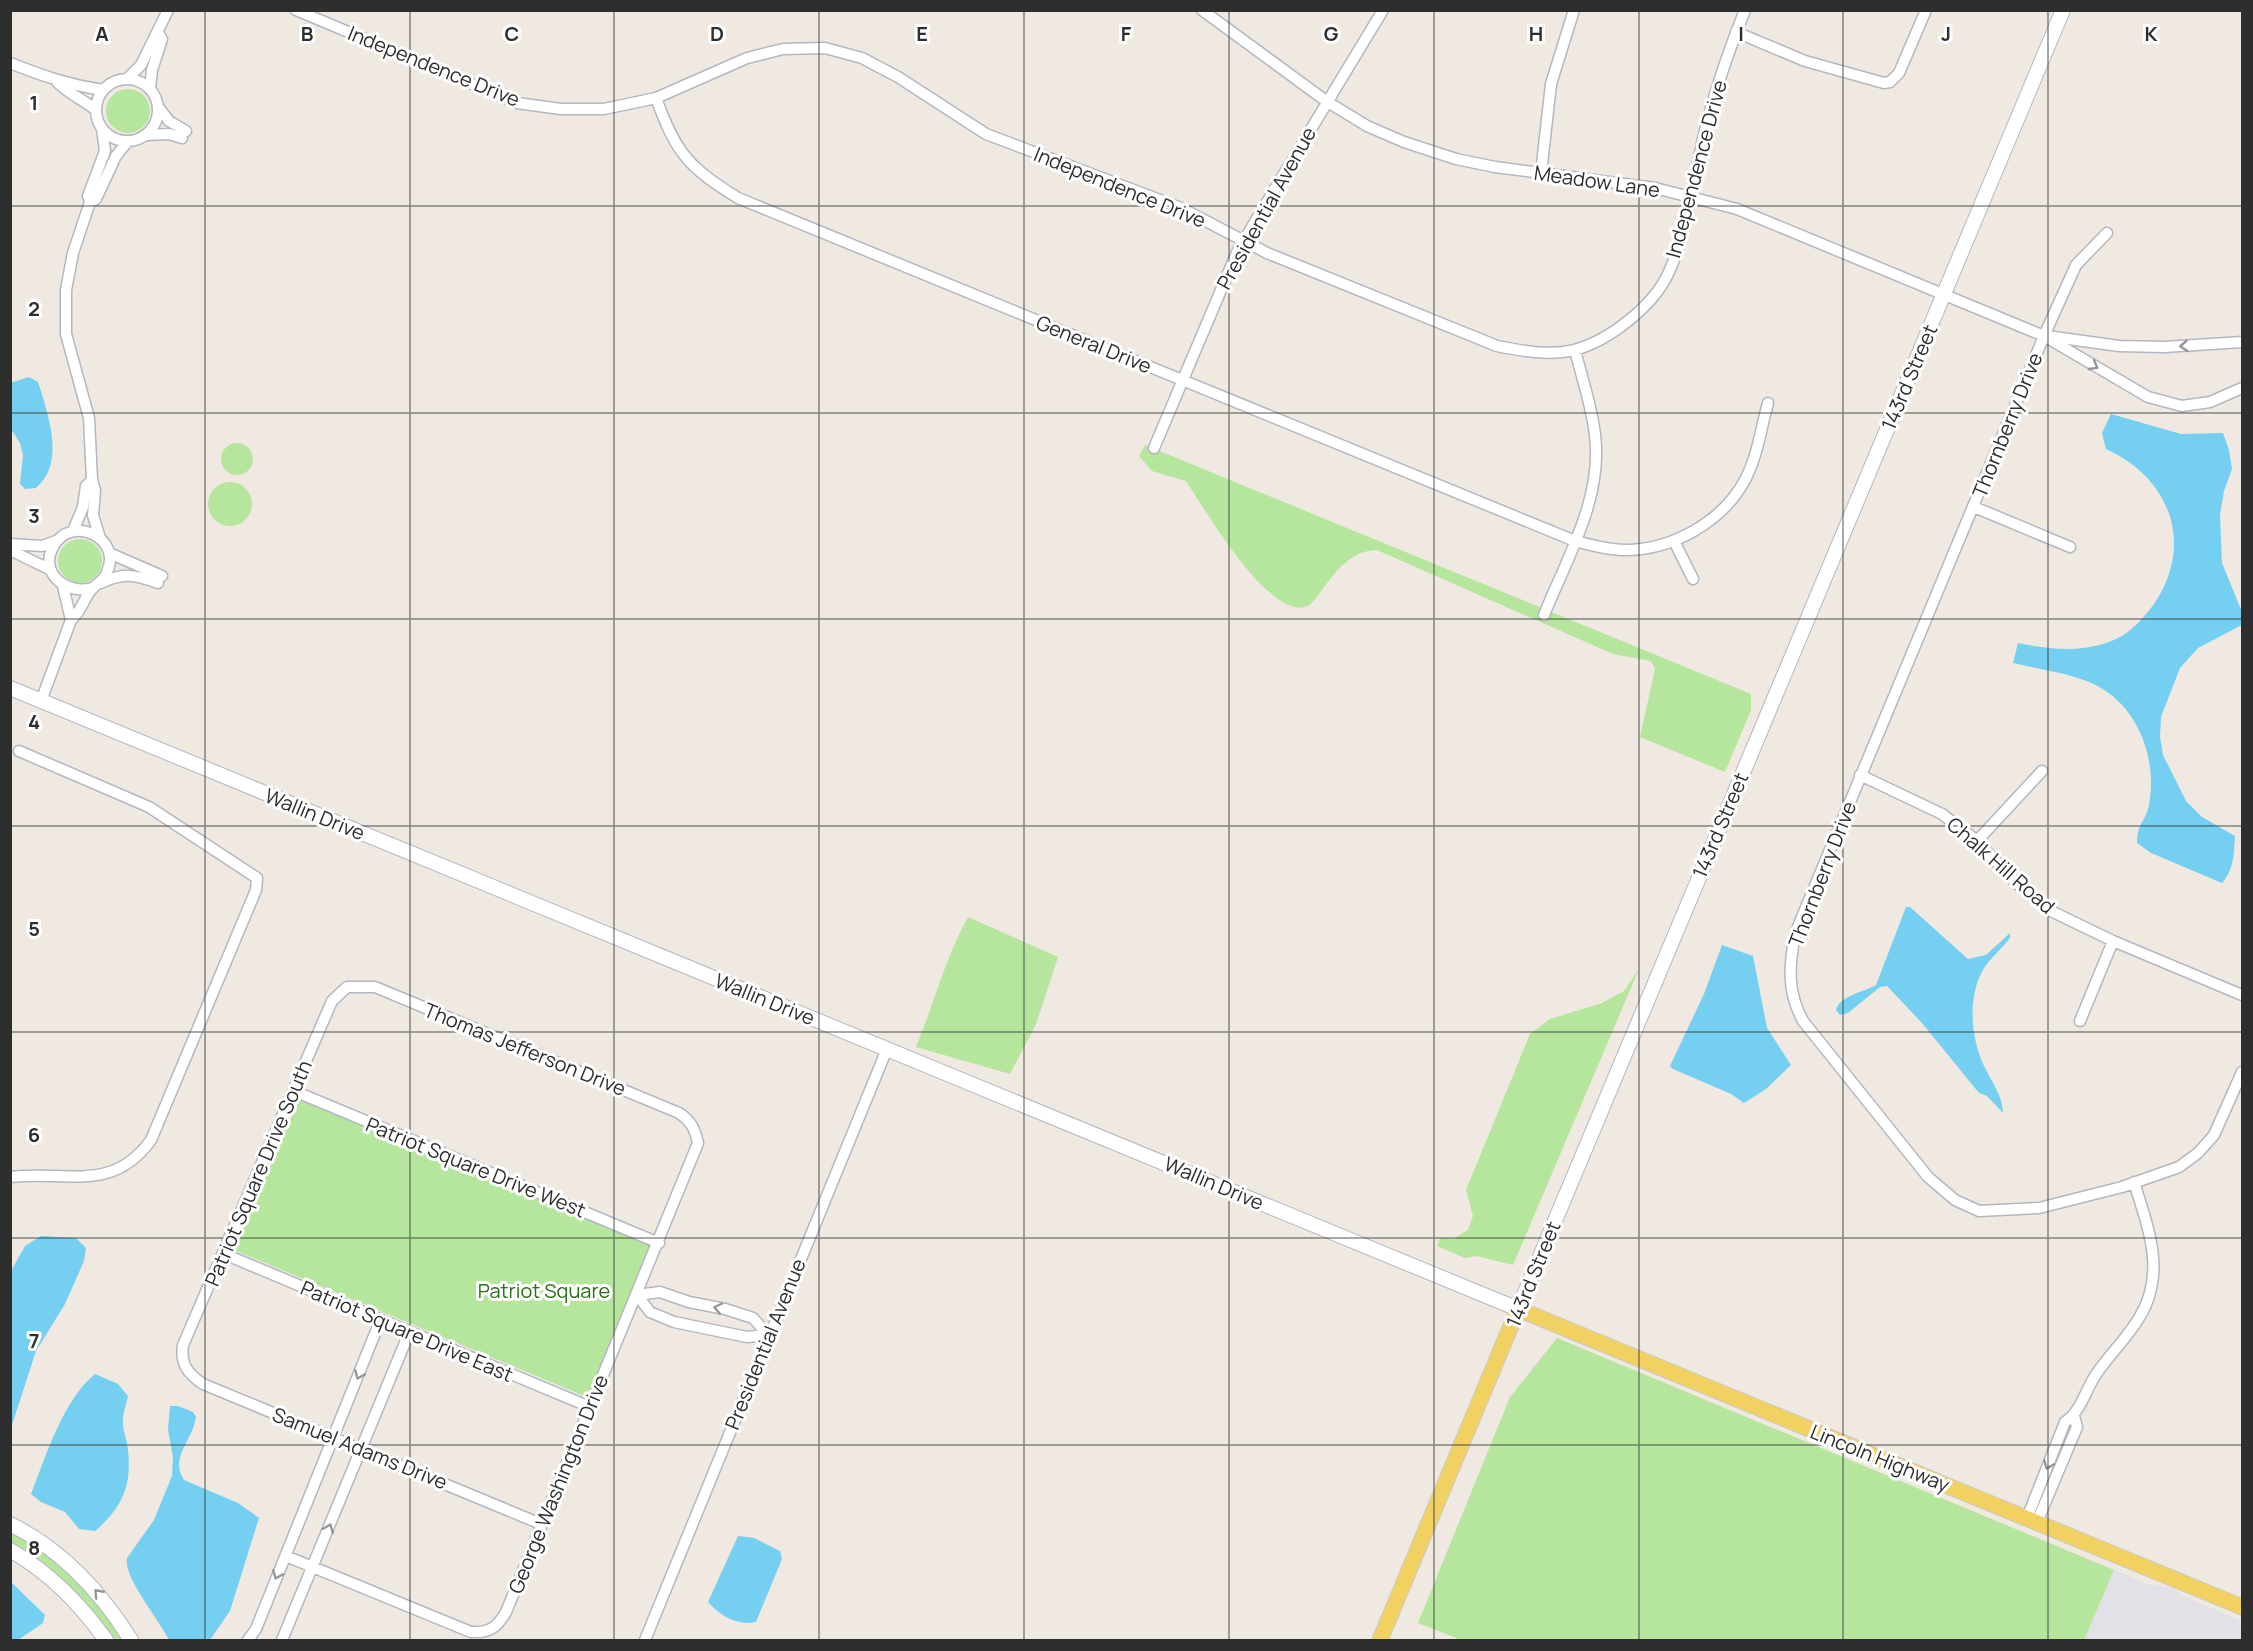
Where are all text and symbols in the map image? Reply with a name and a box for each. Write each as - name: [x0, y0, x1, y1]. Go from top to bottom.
- street label: Independence Drive: [344, 19, 524, 113]
- text: A: [95, 20, 109, 47]
- text: B: [301, 20, 314, 47]
- text: C: [505, 20, 519, 47]
- text: D: [710, 20, 724, 47]
- text: E: [916, 20, 928, 47]
- text: F: [1121, 20, 1132, 47]
- text: G: [1324, 20, 1339, 47]
- text: H: [1529, 20, 1543, 47]
- text: I: [1738, 20, 1744, 47]
- text: J: [1941, 20, 1951, 47]
- text: K: [2145, 20, 2158, 47]
- street label: Independence Drive: [1659, 77, 1733, 261]
- text: 1: [30, 89, 38, 116]
- street label: Presidential Avenue: [1210, 122, 1322, 294]
- street label: Independence Drive: [1030, 140, 1210, 234]
- street label: Meadow Lane: [1532, 159, 1662, 203]
- text: 2: [28, 295, 40, 322]
- street label: General Drive: [1032, 309, 1156, 379]
- street label: 143rd Street: [1875, 320, 1943, 434]
- one-way arrow: [2180, 339, 2189, 352]
- street label: Thornberry Drive: [1966, 349, 2048, 501]
- one-way arrow: [2088, 358, 2098, 370]
- text: 3: [28, 502, 40, 529]
- text: 4: [28, 708, 40, 735]
- street label: 143rd Street: [1686, 768, 1754, 882]
- street label: Wallin Drive: [261, 782, 369, 846]
- street label: Thornberry Drive: [1782, 797, 1862, 951]
- street label: Chalk Hill Road: [1941, 811, 2061, 919]
- text: 5: [28, 915, 40, 942]
- street label: Wallin Drive: [711, 967, 819, 1031]
- street label: Thomas Jefferson Drive: [420, 996, 630, 1102]
- street label: Patriot Square Drive South: [198, 1056, 318, 1290]
- street label: Patriot Square Drive West: [362, 1111, 590, 1223]
- text: 6: [28, 1121, 40, 1148]
- street label: Wallin Drive: [1160, 1150, 1268, 1216]
- street label: 143rd Street: [1499, 1217, 1567, 1331]
- street label: Presidential Avenue: [718, 1255, 812, 1433]
- street label: Patriot Square Drive East: [297, 1274, 517, 1388]
- park label: Patriot Square: [478, 1277, 610, 1304]
- one-way arrow: [713, 1302, 723, 1315]
- text: 7: [29, 1327, 39, 1354]
- one-way arrow: [353, 1369, 366, 1380]
- street label: George Washington Drive: [502, 1371, 614, 1597]
- street label: Samuel Adams Drive: [268, 1401, 452, 1495]
- street label: Lincoln Highway: [1806, 1418, 1954, 1498]
- one-way arrow: [2043, 1459, 2055, 1470]
- one-way arrow: [322, 1524, 334, 1535]
- text: 8: [28, 1534, 40, 1561]
- one-way arrow: [272, 1569, 284, 1580]
- one-way arrow: [94, 1589, 105, 1600]

